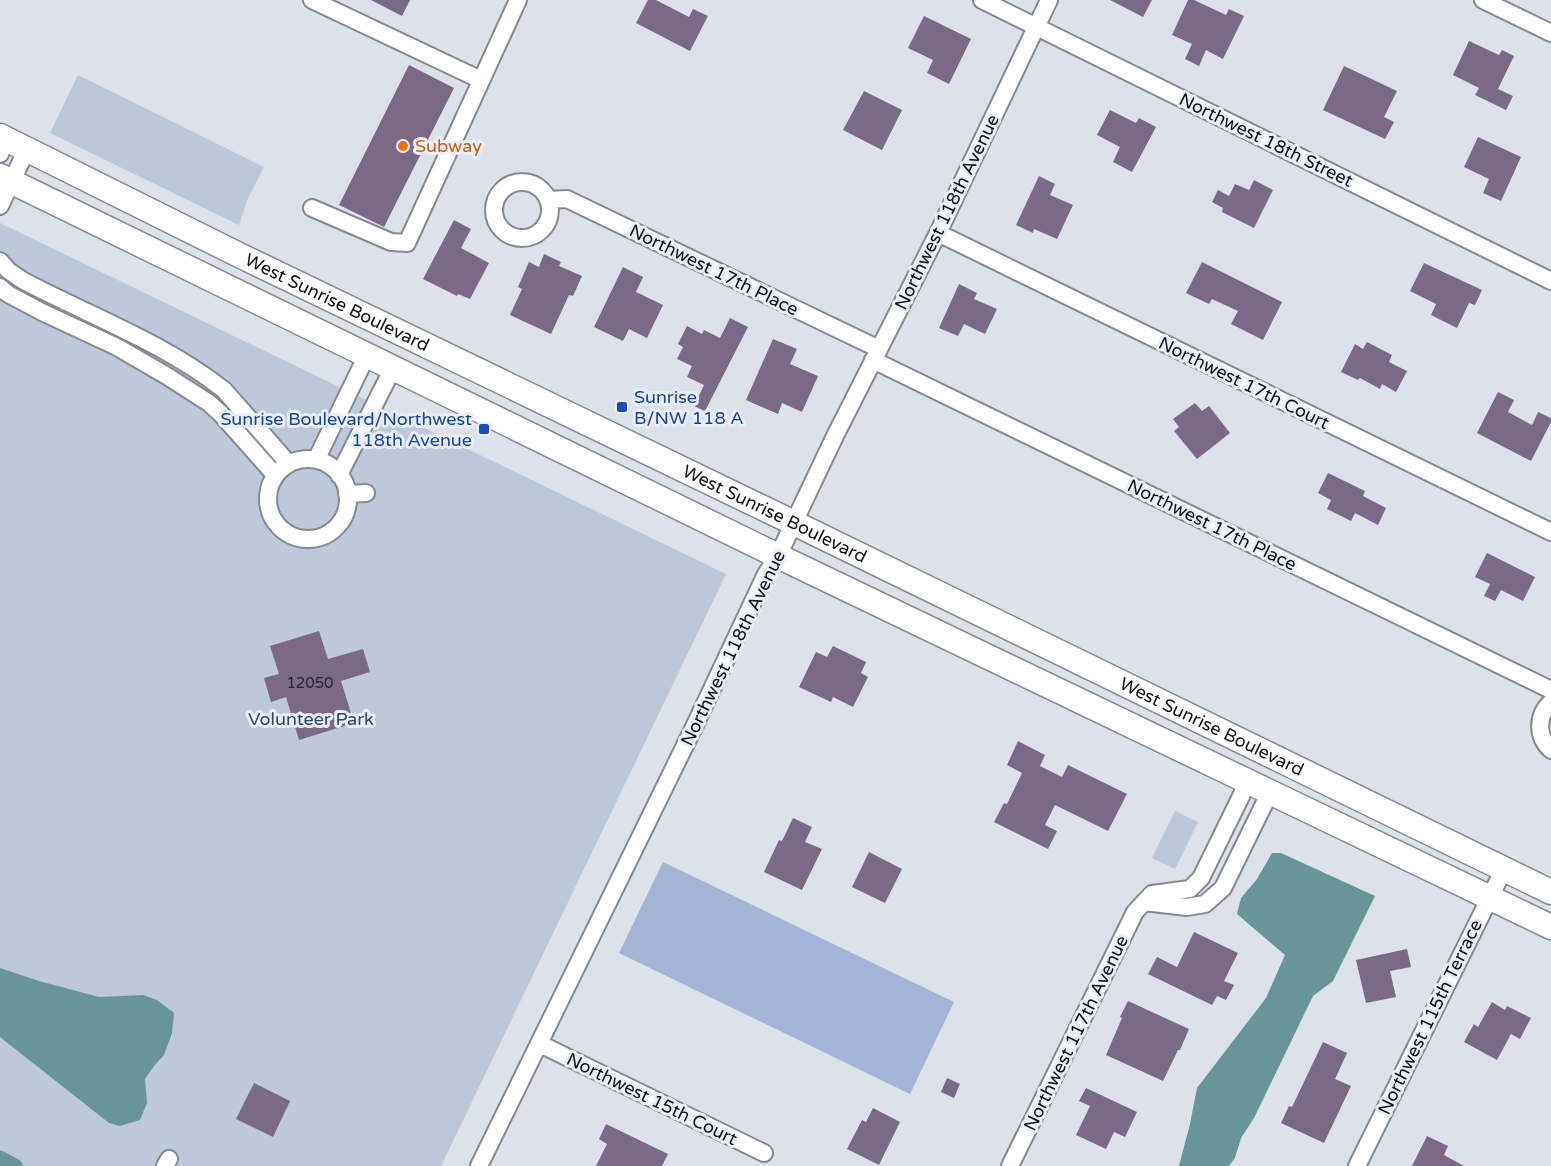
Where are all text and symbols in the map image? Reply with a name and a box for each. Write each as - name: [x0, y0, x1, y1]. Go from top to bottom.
- street label: Northwest 18th Street: [1175, 88, 1357, 192]
- street label: Northwest 118th Avenue: [890, 111, 1004, 313]
- place label: Subway: [415, 135, 482, 157]
- marker: Subway: [396, 139, 410, 153]
- street label: Northwest 17th Place: [626, 219, 802, 321]
- street label: West Sunrise Boulevard: [241, 249, 433, 356]
- street label: Northwest 17th Court: [1155, 332, 1333, 434]
- place label: Sunrise B/NW 118 A: [634, 386, 744, 429]
- marker: Sunrise B/NW 118 A: [615, 400, 629, 414]
- place label: Sunrise Boulevard/Northwest 118th Avenue: [220, 408, 472, 451]
- marker: Sunrise Boulevard/Northwest 118th Avenue: [477, 422, 491, 436]
- street label: West Sunrise Boulevard: [679, 460, 870, 568]
- street label: Northwest 17th Place: [1124, 474, 1300, 576]
- street label: Northwest 118th Avenue: [676, 547, 790, 749]
- street label: West Sunrise Boulevard: [1116, 672, 1307, 781]
- house number: 12050: [286, 674, 334, 692]
- park label: Volunteer Park: [248, 708, 374, 730]
- street label: Northwest 115th Terrace: [1373, 916, 1487, 1118]
- street label: Northwest 117th Avenue: [1019, 932, 1133, 1134]
- street label: Northwest 15th Court: [563, 1048, 741, 1150]

